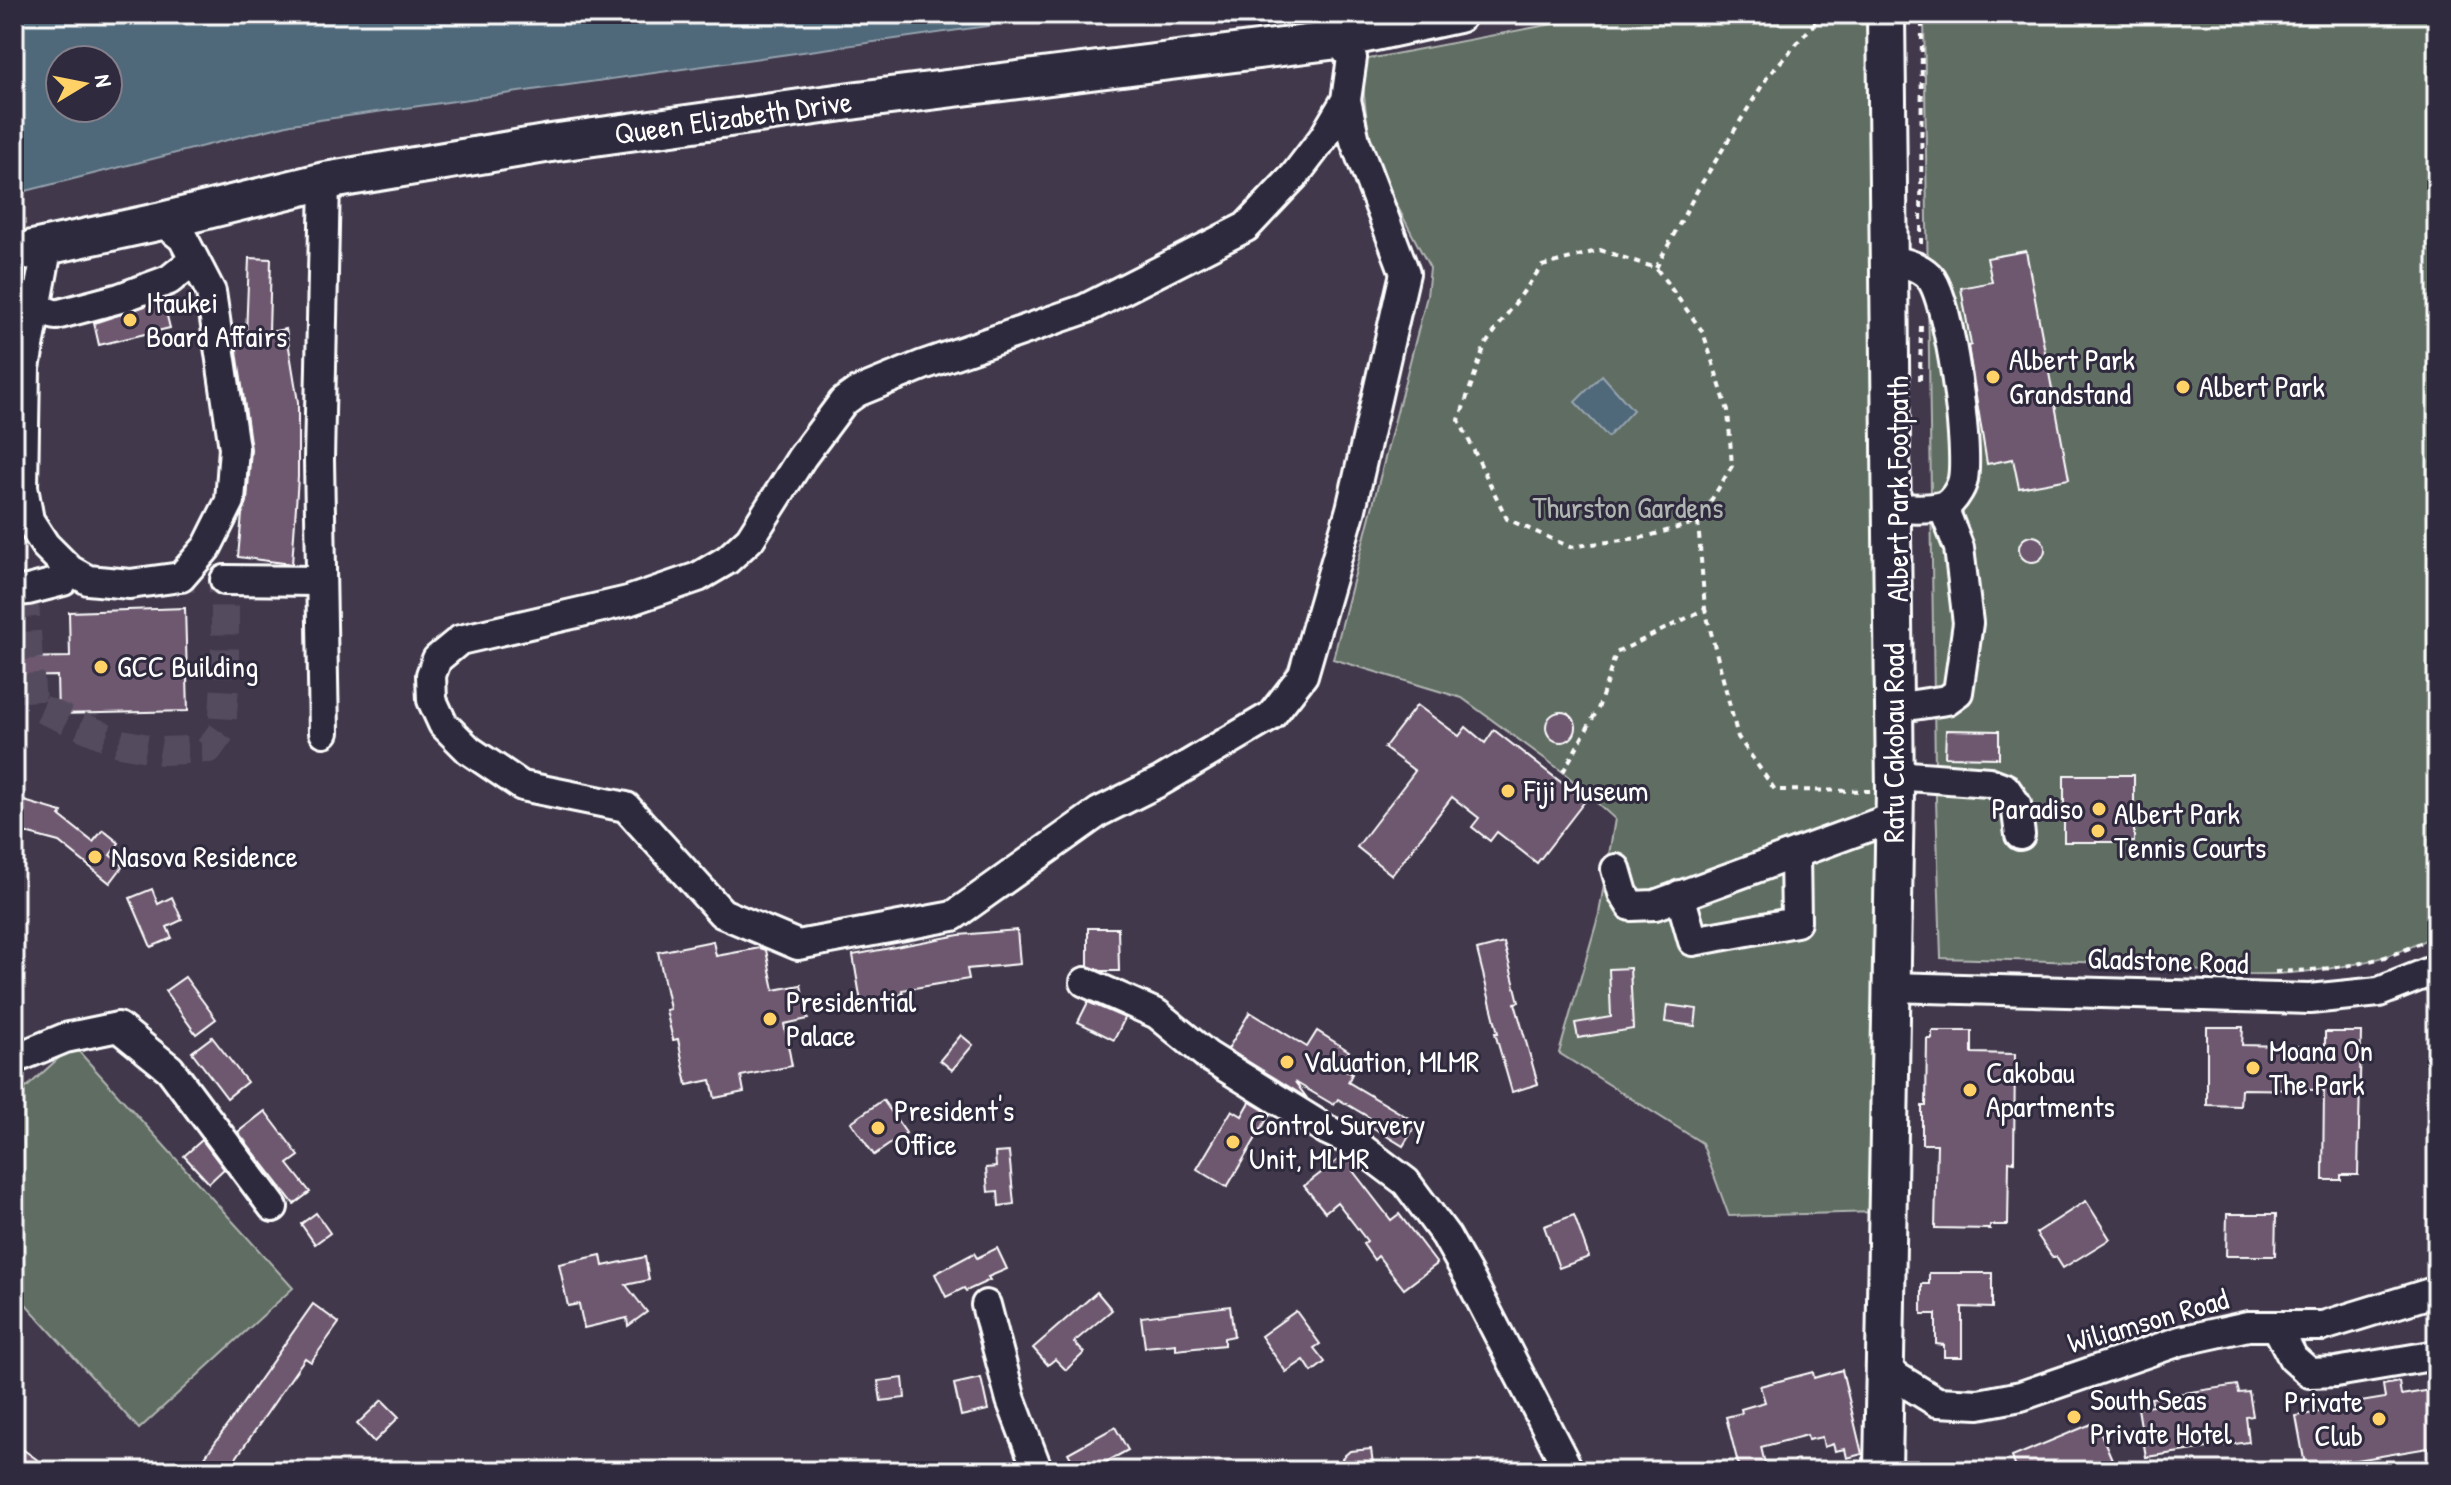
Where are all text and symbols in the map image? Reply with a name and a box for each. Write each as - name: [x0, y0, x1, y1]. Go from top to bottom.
- north arrow: [44, 44, 124, 124]
- text: N: [88, 72, 120, 89]
- street label: Queen Elizabeth Drive: [612, 81, 854, 153]
- place label: Itaukei Board Affairs: [146, 282, 287, 356]
- marker: Itaukei Board Affairs: [121, 311, 139, 329]
- place label: Albert Park Grandstand: [2009, 339, 2135, 413]
- place label: Albert Park: [2199, 366, 2325, 406]
- marker: Albert Park Grandstand: [1984, 368, 2002, 386]
- street label: Albert Park Footpath: [1877, 376, 1917, 602]
- marker: Albert Park: [2174, 378, 2192, 396]
- park label: Thurston Gardens: [1532, 487, 1724, 527]
- street label: Ratu Cakobau Road: [1873, 643, 1913, 843]
- place label: GCC Building: [117, 646, 258, 686]
- marker: GCC Building: [92, 658, 110, 676]
- place label: Fiji Museum: [1523, 770, 1648, 810]
- marker: Fiji Museum: [1499, 782, 1517, 800]
- place label: Paradiso: [1991, 788, 2083, 828]
- place label: Albert Park Tennis Courts: [2114, 793, 2266, 867]
- marker: Paradiso: [2090, 800, 2108, 818]
- marker: Albert Park Tennis Courts: [2089, 822, 2107, 840]
- place label: Nasova Residence: [111, 836, 298, 876]
- marker: Nasova Residence: [86, 848, 104, 866]
- street label: Gladstone Road: [2087, 937, 2250, 983]
- place label: Presidential Palace: [786, 981, 916, 1055]
- marker: Presidential Palace: [761, 1010, 779, 1028]
- place label: Moana On The Park: [2269, 1030, 2373, 1104]
- place label: Valuation, MLMR: [1303, 1041, 1480, 1081]
- place label: Cakobau Apartments: [1986, 1052, 2115, 1126]
- marker: Valuation, MLMR: [1278, 1053, 1296, 1071]
- marker: Moana On The Park: [2244, 1059, 2262, 1077]
- marker: Cakobau Apartments: [1961, 1081, 1979, 1099]
- place label: President's Office: [894, 1090, 1014, 1164]
- place label: Control Survery Unit, MLMR: [1249, 1104, 1425, 1178]
- marker: President's Office: [869, 1119, 887, 1137]
- marker: Control Survery Unit, MLMR: [1224, 1133, 1242, 1151]
- street label: Wiliamson Road: [2063, 1278, 2233, 1362]
- place label: South Seas Private Hotel: [2090, 1379, 2232, 1453]
- place label: Private Club: [2284, 1381, 2363, 1455]
- marker: South Seas Private Hotel: [2065, 1408, 2083, 1426]
- marker: Private Club: [2370, 1410, 2388, 1428]

